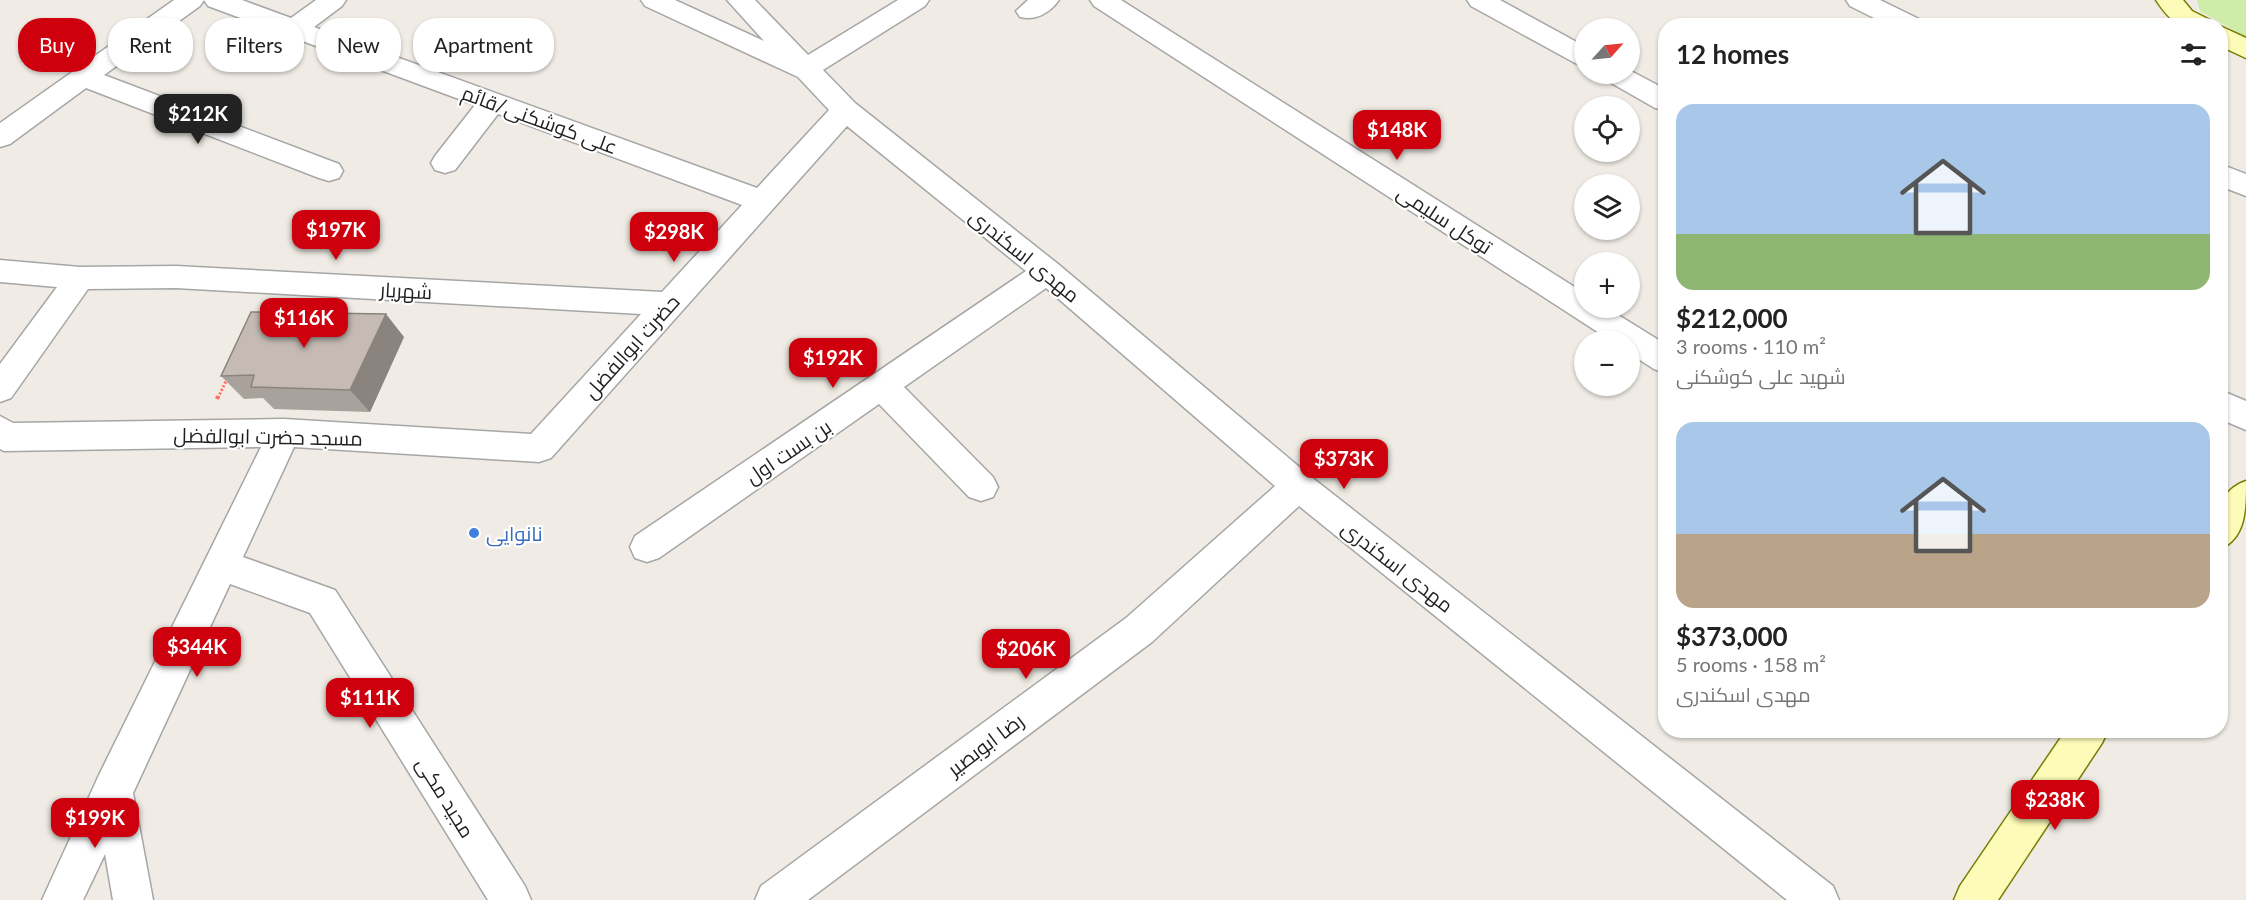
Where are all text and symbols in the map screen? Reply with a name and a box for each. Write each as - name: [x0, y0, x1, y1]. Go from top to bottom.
- chip: Buy: [18, 18, 96, 72]
- chip: Rent: [108, 18, 193, 72]
- chip: Filters: [205, 18, 304, 72]
- chip: New: [316, 18, 401, 72]
- chip: Apartment: [413, 18, 554, 72]
- north arrow: [1574, 18, 1640, 84]
- map controls: [1574, 18, 1640, 396]
- text: 12 homes: [1676, 38, 1789, 70]
- icon: filters: [2177, 38, 2210, 71]
- street label: علی کوشکنی/قائم: [458, 80, 621, 161]
- pin: $212K: [156, 94, 240, 145]
- button: locate: [1574, 96, 1640, 162]
- text: $212K: [168, 101, 228, 125]
- pin: $148K: [1355, 110, 1439, 161]
- text: $148K: [1367, 117, 1427, 141]
- icon: home: [1889, 143, 1997, 251]
- button: layers: [1574, 174, 1640, 240]
- street label: توکل سلیمی: [1392, 179, 1497, 261]
- street label: مهدی اسکندری: [964, 203, 1085, 308]
- pin: $197K: [294, 210, 378, 261]
- pin: $298K: [632, 212, 716, 263]
- text: $197K: [306, 217, 366, 241]
- text: $298K: [644, 219, 704, 243]
- button: +: [1574, 252, 1640, 318]
- street label: شهریار: [378, 277, 433, 305]
- street label: حضرت ابوالفضل: [578, 289, 685, 404]
- pin: $116K: [262, 298, 346, 349]
- text: $212,000: [1676, 302, 1788, 334]
- text: $116K: [274, 305, 334, 329]
- button: −: [1574, 330, 1640, 396]
- text: 3 rooms · 110 m²: [1676, 334, 1826, 358]
- pin: $192K: [791, 338, 875, 389]
- text: $192K: [803, 345, 863, 369]
- text: شهید علی کوشکنی: [1676, 364, 1846, 388]
- street label: بن بست اول: [741, 414, 836, 490]
- street label: مسجد حضرت ابوالفضل: [173, 422, 363, 452]
- pin: $373K: [1302, 439, 1386, 490]
- text: $373K: [1314, 446, 1374, 470]
- icon: home: [1889, 461, 1997, 569]
- street label: مهدی اسکندری: [1336, 515, 1458, 618]
- place label: نانوایی: [486, 521, 543, 547]
- marker: نانوایی: [467, 526, 481, 540]
- text: $373,000: [1676, 620, 1788, 652]
- pin: $344K: [155, 627, 239, 678]
- pin: $206K: [984, 629, 1068, 680]
- text: $344K: [167, 634, 227, 658]
- text: $206K: [996, 636, 1056, 660]
- text: 5 rooms · 158 m²: [1676, 652, 1826, 676]
- pin: $111K: [328, 678, 412, 729]
- text: مهدی اسکندری: [1676, 682, 1811, 706]
- text: $111K: [340, 685, 400, 709]
- street label: رضا ابوبصیر: [941, 708, 1028, 782]
- street label: مجید مکی: [410, 752, 480, 843]
- pin: $238K: [2013, 780, 2097, 831]
- text: $238K: [2025, 787, 2085, 811]
- pin: $199K: [53, 798, 137, 849]
- text: $199K: [65, 805, 125, 829]

